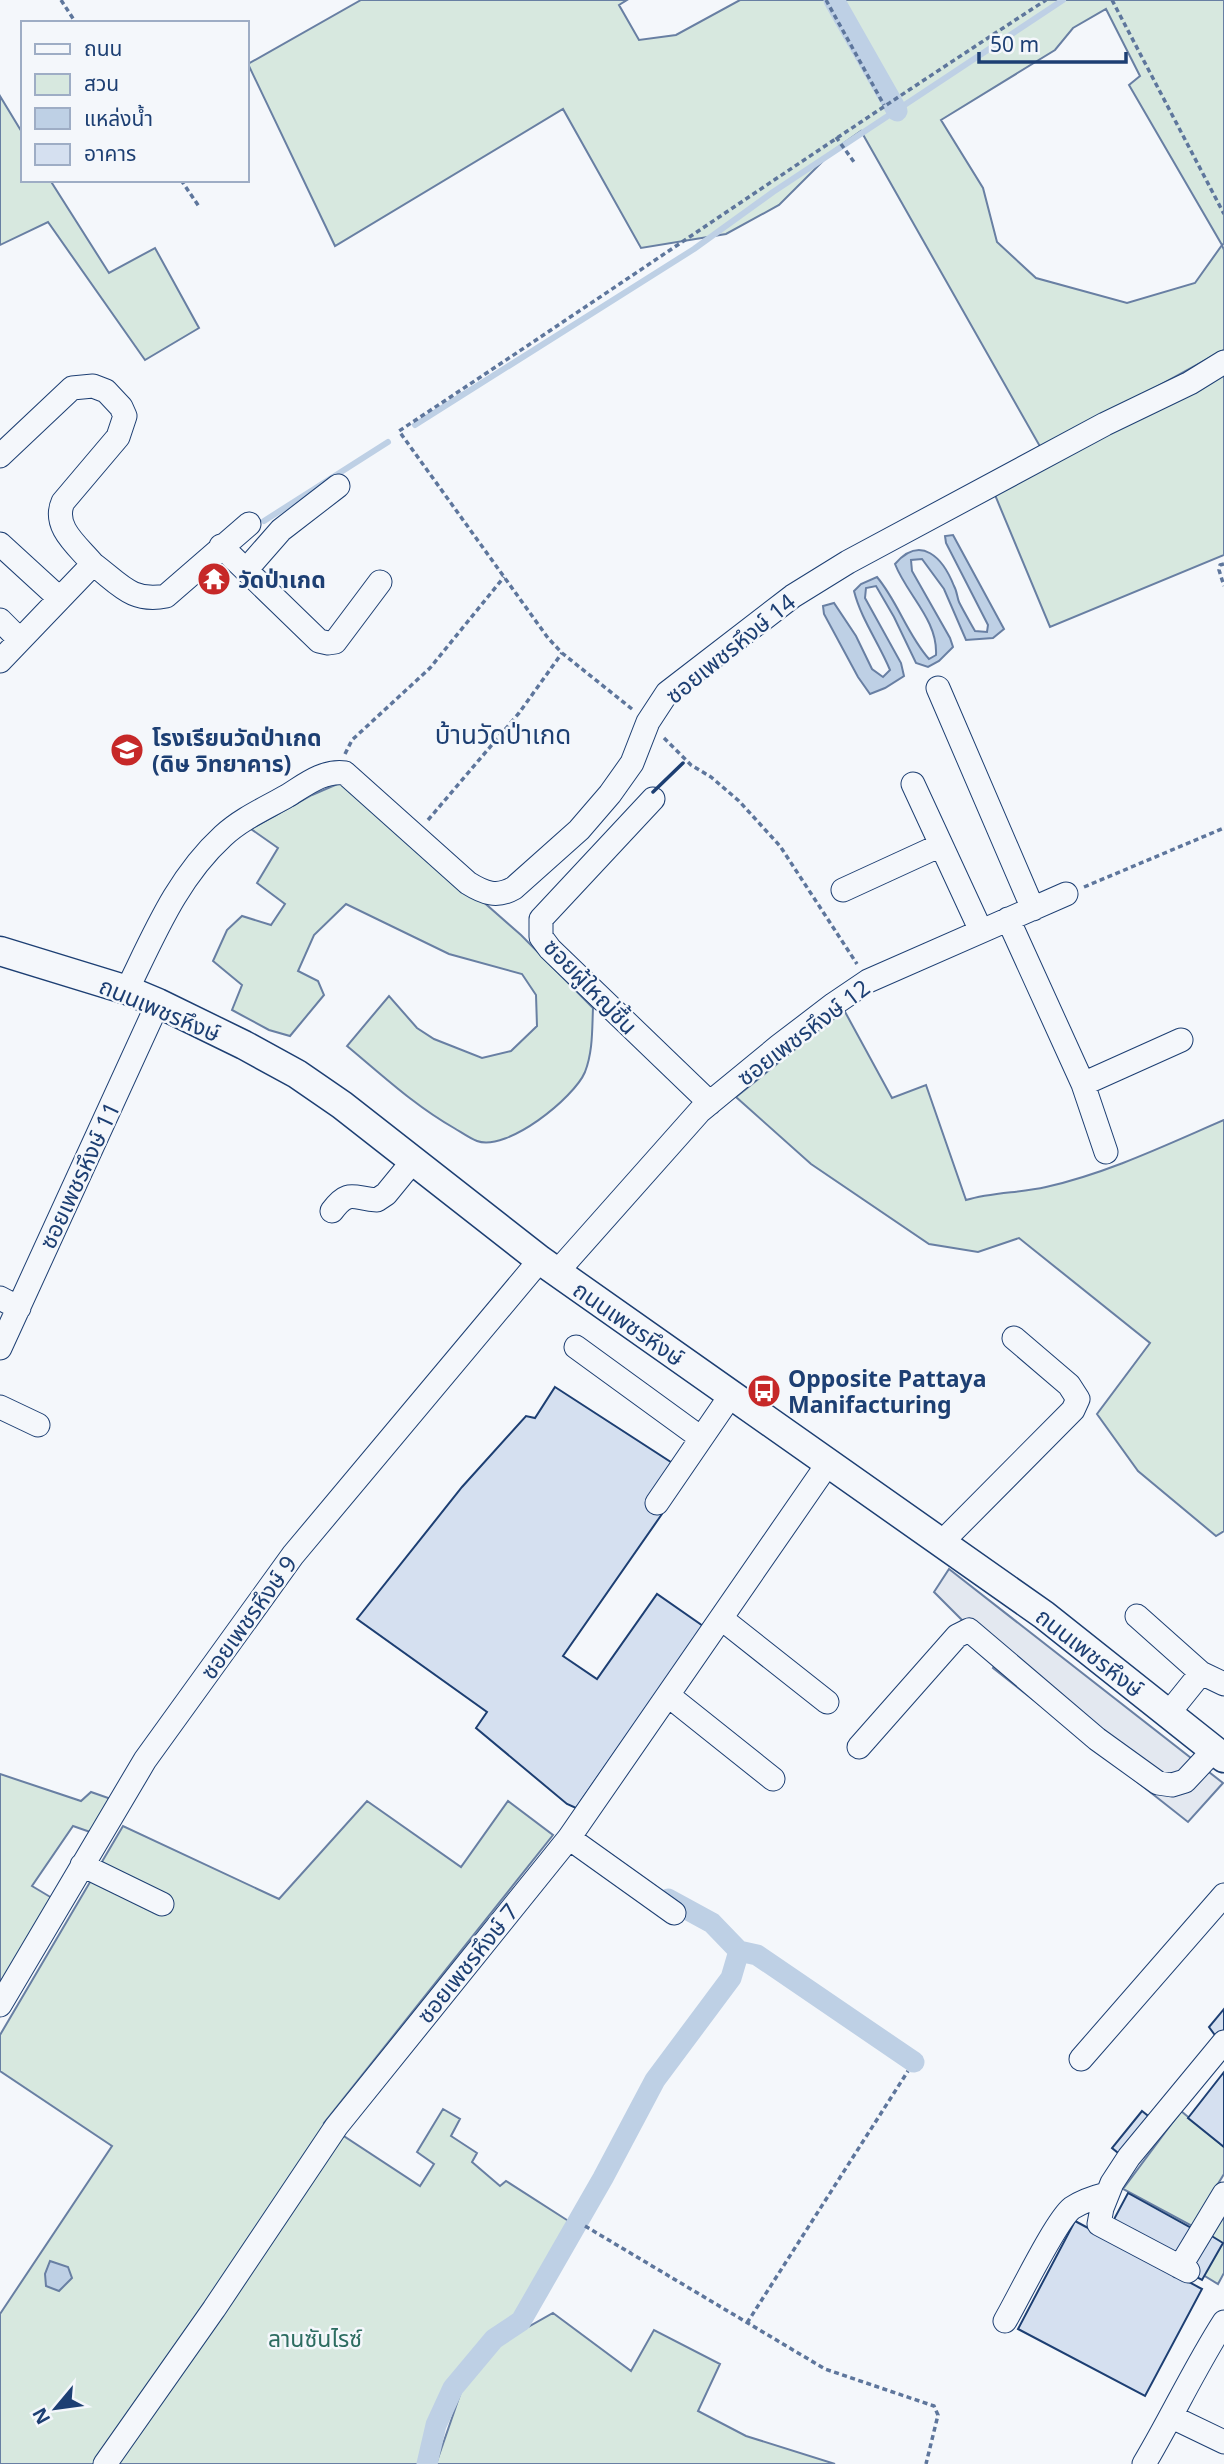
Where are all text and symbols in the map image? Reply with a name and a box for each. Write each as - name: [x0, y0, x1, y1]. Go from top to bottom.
- legend: [21, 21, 248, 182]
- scale bar: [979, 21, 1126, 65]
- text: 50 m: [990, 30, 1039, 58]
- text: ถนน: [84, 34, 122, 62]
- text: สวน: [84, 69, 119, 97]
- text: แหล่งน้ำ: [84, 104, 153, 132]
- text: อาคาร: [84, 139, 136, 167]
- temple icon: วัดป่าเกด: [195, 560, 233, 598]
- place label: วัดป่าเกด: [238, 563, 326, 595]
- street label: ซอยเพชรหึงษ์ 14: [658, 586, 802, 710]
- district label: บ้านวัดป่าเกด: [435, 716, 571, 752]
- place label: โรงเรียนวัดป่าเกด (ดิษ วิทยาคาร): [152, 721, 322, 779]
- school or university icon: โรงเรียนวัดป่าเกด (ดิษ วิทยาคาร): [108, 731, 146, 769]
- street label: ซอยผู้ใหญ่ชื้น: [537, 931, 645, 1041]
- street label: ถนนเพชรหึงษ์: [94, 969, 226, 1049]
- street label: ซอยเพชรหึงษ์ 12: [730, 971, 876, 1093]
- street label: ซอยเพชรหึงษ์ 11: [31, 1096, 127, 1254]
- street label: ถนนเพชรหึงษ์: [567, 1273, 691, 1373]
- place label: Opposite Pattaya Manifacturing: [788, 1362, 986, 1420]
- bus stop icon: Opposite Pattaya Manifacturing: [745, 1372, 783, 1410]
- street label: ซอยเพชรหึงษ์ 9: [192, 1549, 304, 1685]
- street label: ถนนเพชรหึงษ์: [1029, 1600, 1151, 1704]
- street label: ซอยเพชรหึงษ์ 7: [409, 1896, 525, 2030]
- park label: ลานซันไรซ์: [268, 2322, 363, 2354]
- north arrow: [21, 2373, 91, 2443]
- text: N: [26, 2403, 56, 2429]

